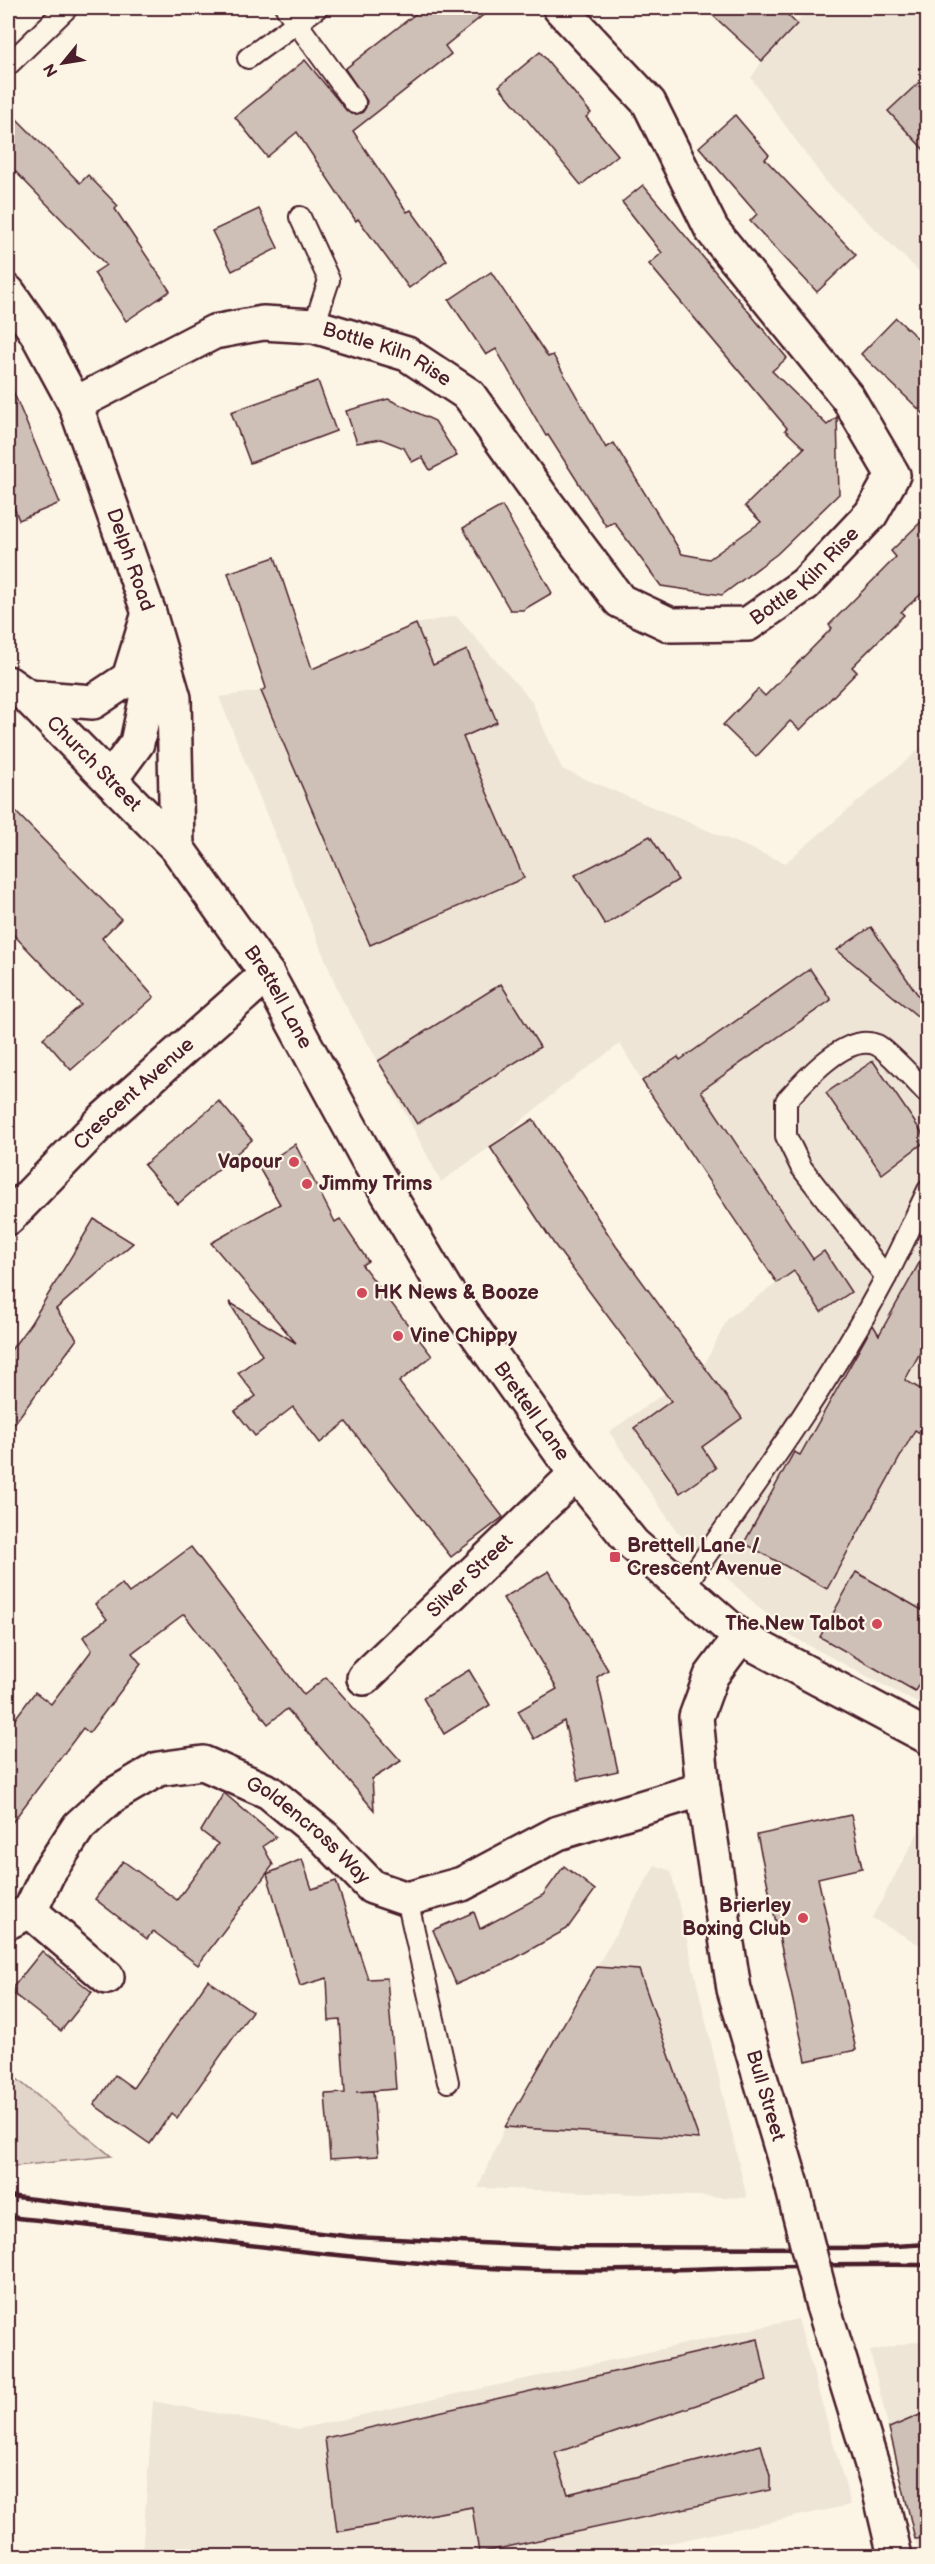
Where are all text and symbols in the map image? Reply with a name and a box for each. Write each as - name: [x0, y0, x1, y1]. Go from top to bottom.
- north arrow: [33, 33, 93, 93]
- text: N: [40, 60, 63, 80]
- street label: Bottle Kiln Rise: [320, 317, 456, 392]
- street label: Delph Road: [101, 505, 159, 614]
- street label: Bottle Kiln Rise: [745, 522, 864, 631]
- street label: Church Street: [41, 711, 146, 816]
- street label: Brettell Lane: [238, 941, 317, 1053]
- street label: Crescent Avenue: [69, 1032, 199, 1155]
- place label: Vapour: [218, 1150, 283, 1174]
- marker: Vapour: [287, 1155, 301, 1169]
- place label: Jimmy Trims: [319, 1172, 432, 1196]
- marker: Jimmy Trims: [300, 1177, 314, 1191]
- place label: HK News & Booze: [374, 1281, 539, 1305]
- marker: HK News & Booze: [355, 1286, 369, 1300]
- place label: Vine Chippy: [410, 1324, 518, 1348]
- marker: Vine Chippy: [391, 1329, 405, 1343]
- street label: Brettell Lane: [488, 1357, 575, 1465]
- street label: Silver Street: [422, 1529, 518, 1623]
- place label: Brettell Lane / Crescent Avenue: [627, 1534, 782, 1581]
- marker: Brettell Lane / Crescent Avenue: [608, 1550, 622, 1564]
- place label: The New Talbot: [725, 1612, 865, 1636]
- marker: The New Talbot: [870, 1617, 884, 1631]
- street label: Goldencross Way: [242, 1771, 375, 1889]
- place label: Brierley Boxing Club: [682, 1894, 792, 1941]
- marker: Brierley Boxing Club: [796, 1911, 810, 1925]
- street label: Bull Street: [741, 2047, 790, 2144]

